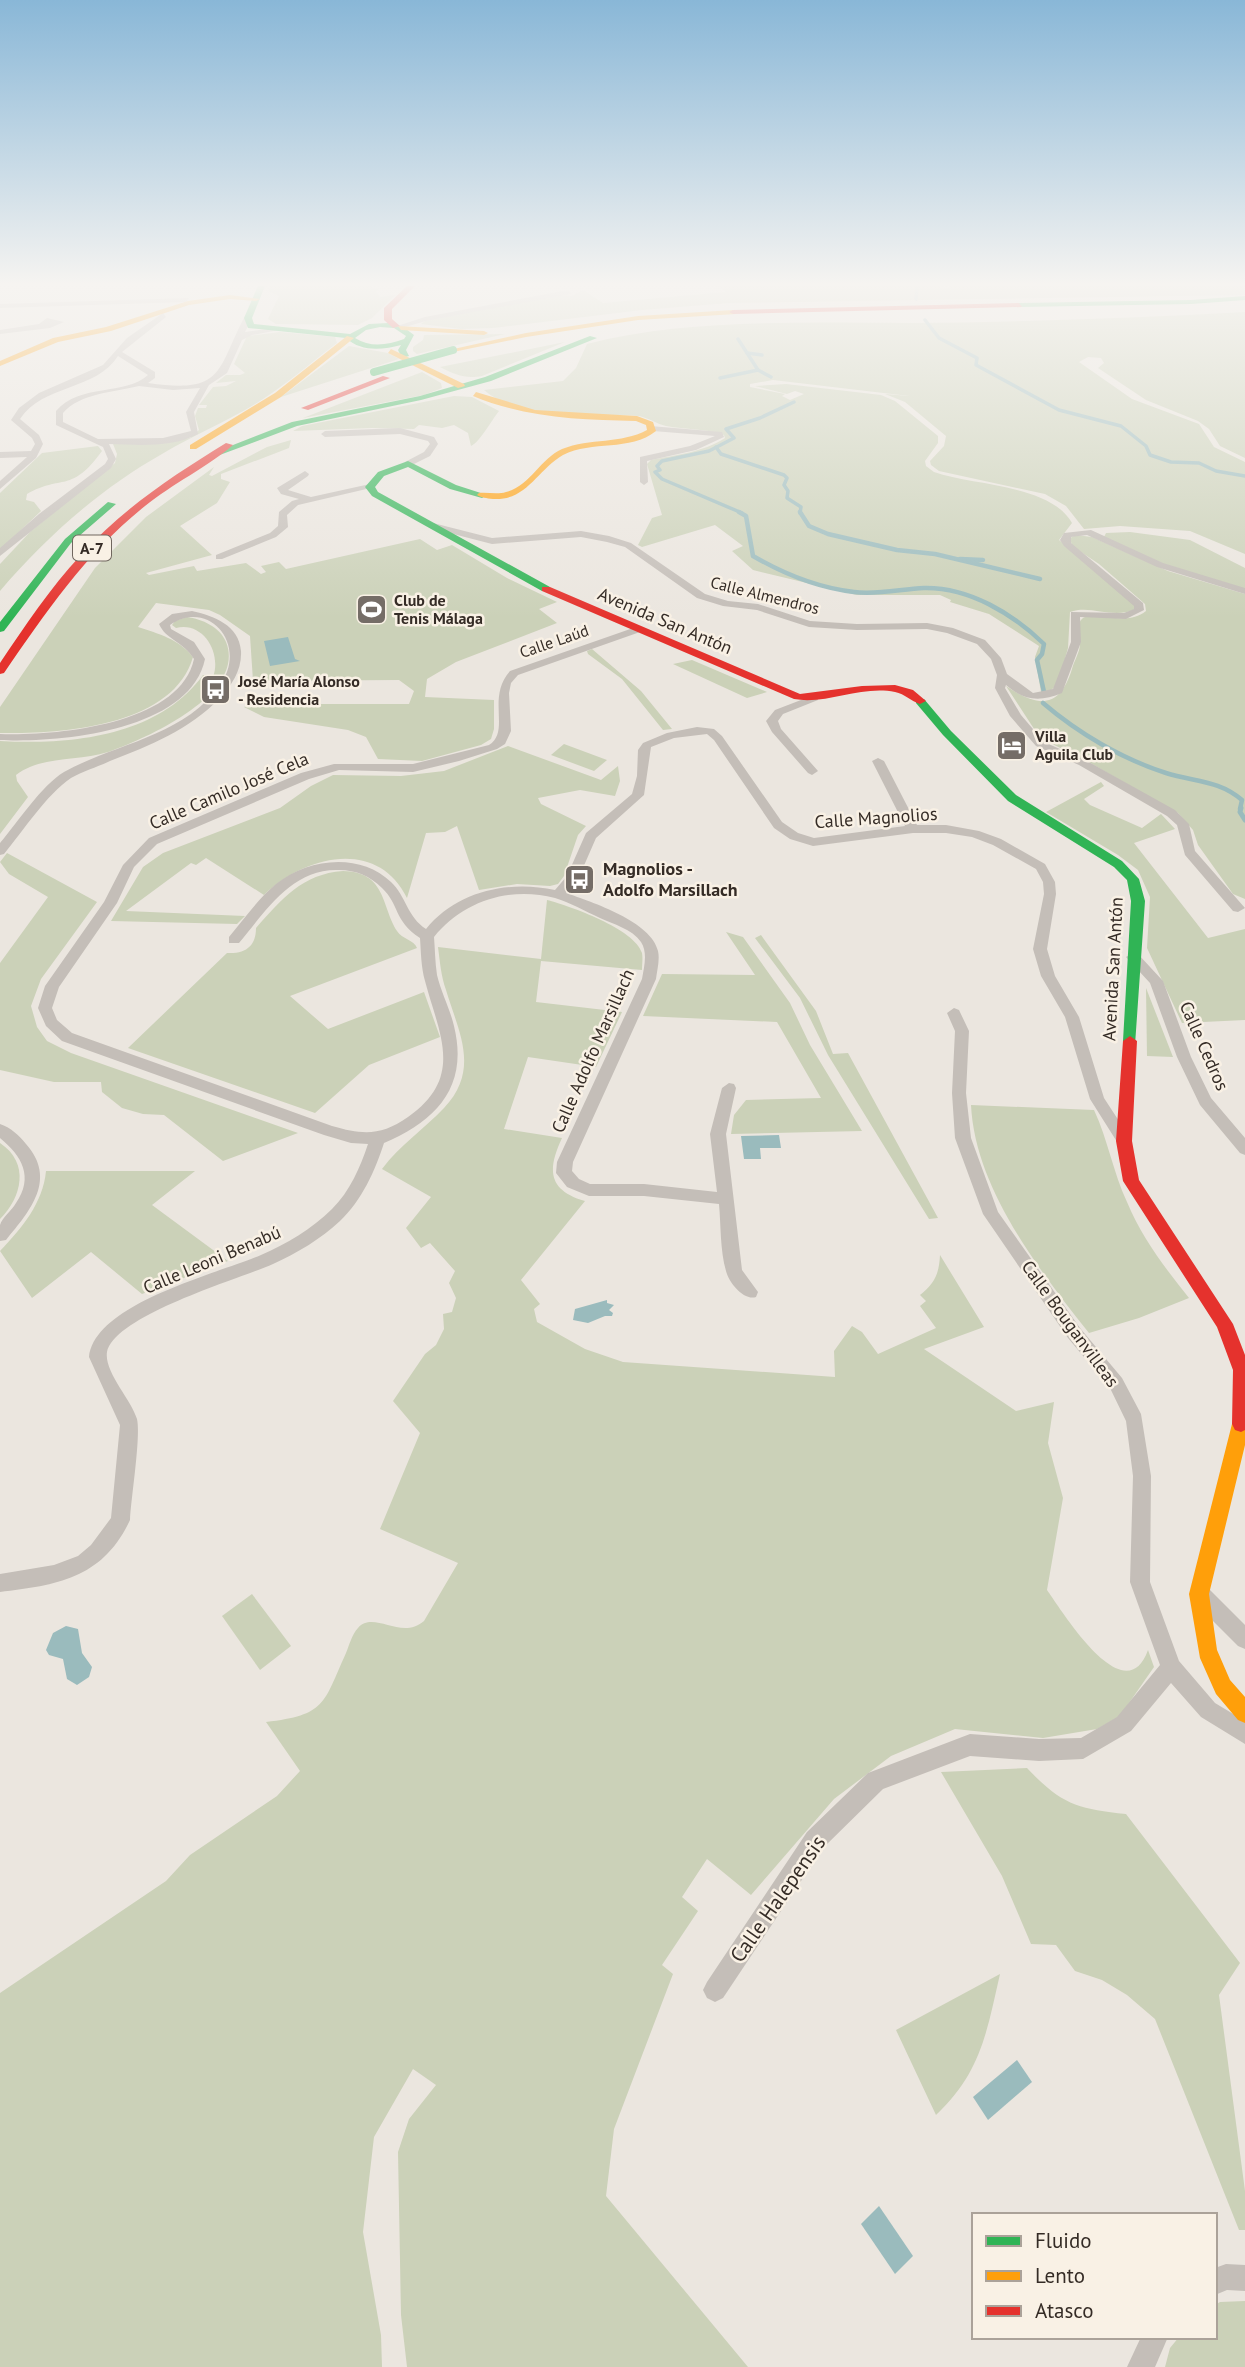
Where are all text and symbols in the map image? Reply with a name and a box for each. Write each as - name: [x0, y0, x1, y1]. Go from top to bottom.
- road number: A-7: [73, 536, 111, 561]
- street label: Calle Almendros: [709, 572, 822, 618]
- street label: Avenida San Antón: [594, 582, 736, 659]
- place label: Club de Tenis Málaga: [394, 590, 483, 628]
- sports icon: Club de Tenis Málaga: [354, 592, 388, 626]
- street label: Calle Laúd: [517, 620, 591, 662]
- place label: José María Alonso - Residencia: [237, 671, 360, 709]
- bus stop icon: José María Alonso - Residencia: [198, 673, 232, 707]
- place label: Villa Aguila Club: [1034, 726, 1114, 764]
- hotel icon: Villa Aguila Club: [995, 728, 1029, 762]
- street label: Calle Camilo José Cela: [146, 747, 312, 834]
- street label: Calle Magnolios: [814, 802, 938, 833]
- place label: Magnolios - Adolfo Marsillach: [603, 857, 738, 901]
- bus stop icon: Magnolios - Adolfo Marsillach: [563, 862, 597, 896]
- street label: Avenida San Antón: [1097, 896, 1128, 1041]
- street label: Calle Adolfo Marsillach: [546, 965, 639, 1136]
- street label: Calle Cedros: [1175, 998, 1234, 1094]
- street label: Calle Leoni Benabú: [139, 1220, 284, 1299]
- street label: Calle Bouganvilleas: [1017, 1256, 1124, 1392]
- street label: Calle Halepensis: [724, 1830, 831, 1967]
- legend: [972, 2213, 1217, 2339]
- text: Fluido: [1035, 2227, 1092, 2254]
- text: Lento: [1035, 2262, 1085, 2289]
- text: Atasco: [1035, 2297, 1094, 2324]

